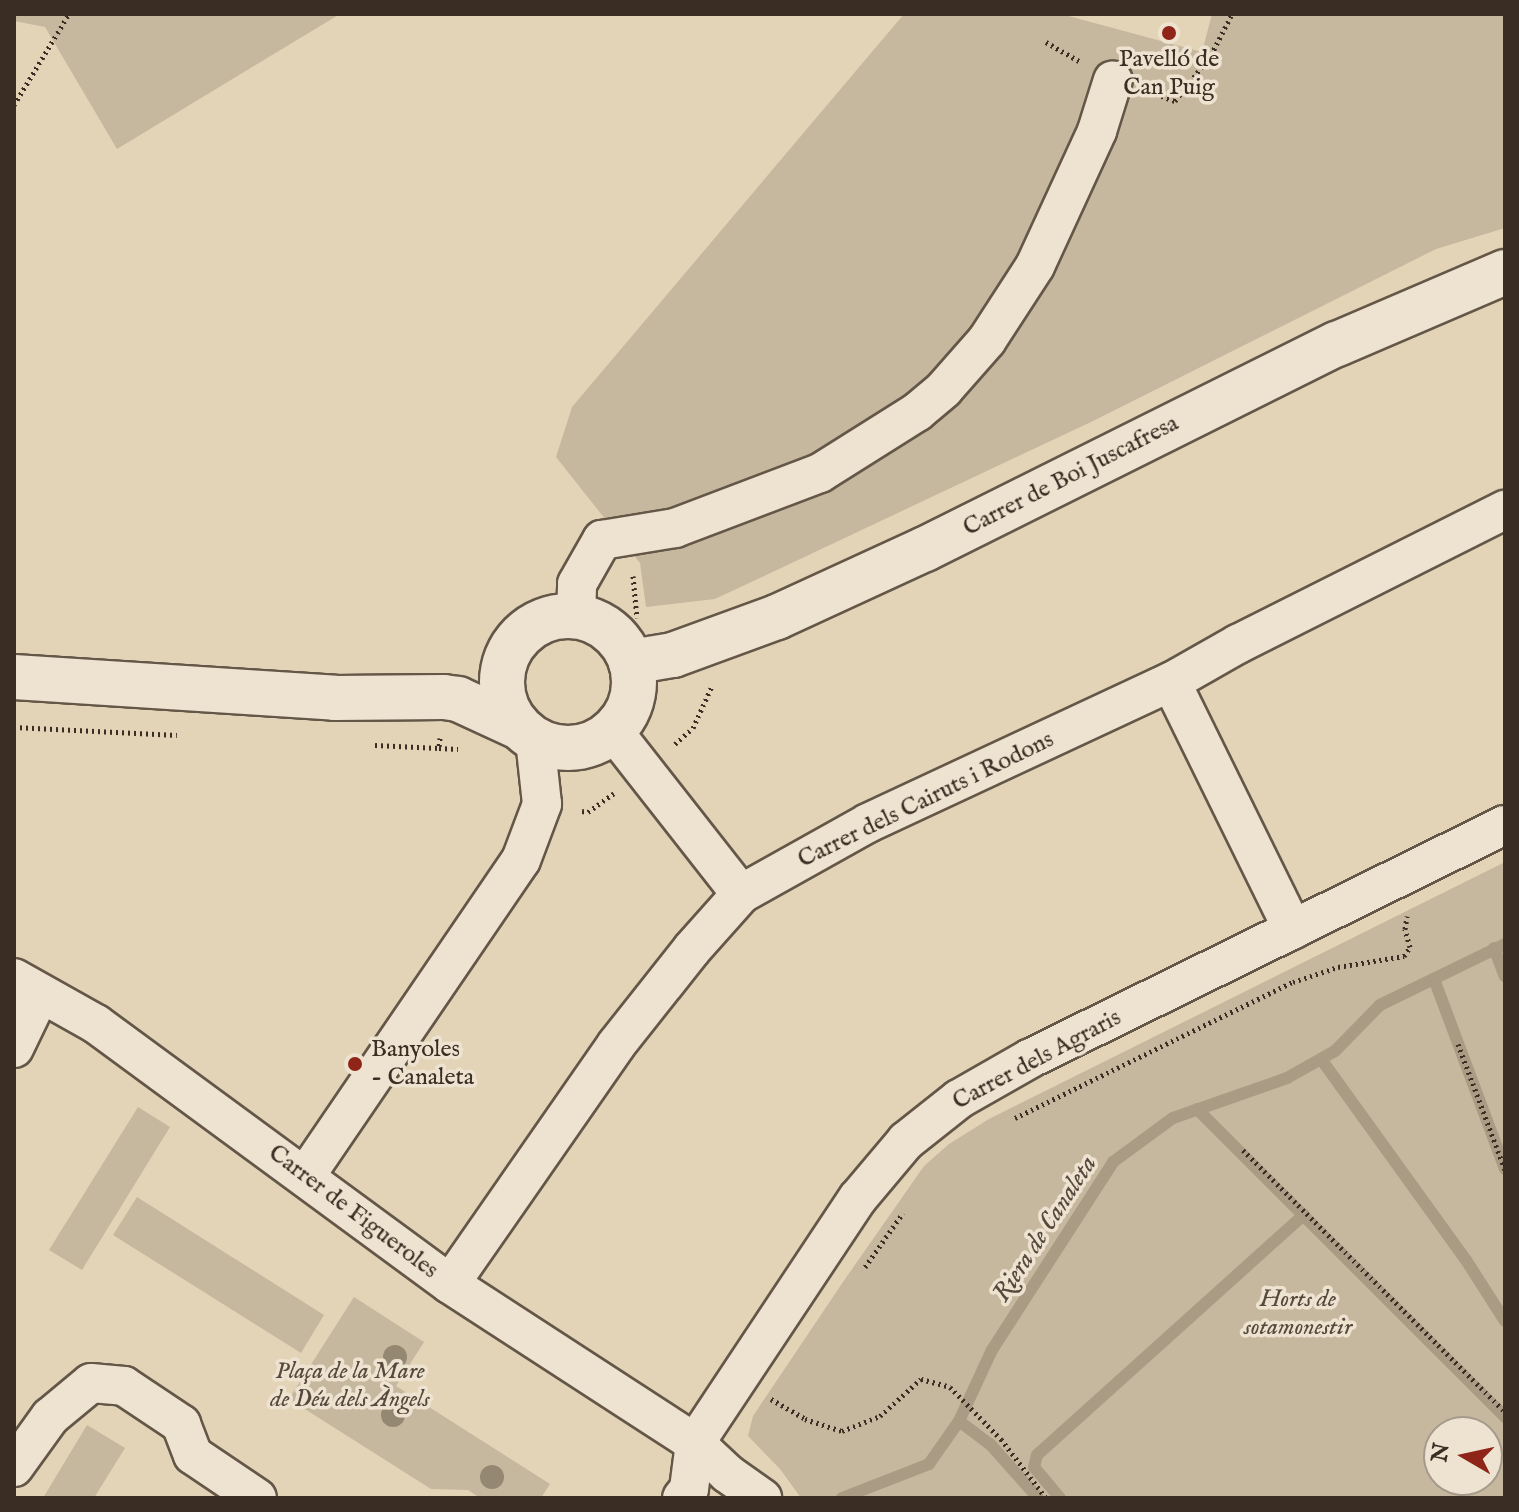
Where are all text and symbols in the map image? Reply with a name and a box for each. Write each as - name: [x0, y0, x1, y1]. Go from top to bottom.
- marker: Pavelló de Can Puig: [1160, 24, 1178, 42]
- place label: Pavelló de Can Puig: [1119, 46, 1219, 102]
- street label: Carrer de Boi Juscafresa: [959, 409, 1183, 543]
- street label: Carrer dels Cairuts i Rodons: [793, 725, 1059, 875]
- street label: Carrer dels Agraris: [948, 1004, 1126, 1116]
- place label: Banyoles - Canaleta: [371, 1036, 474, 1092]
- marker: Banyoles - Canaleta: [346, 1055, 364, 1073]
- street label: Carrer de Figueroles: [262, 1139, 444, 1285]
- water label: Riera de Canaleta: [986, 1150, 1104, 1308]
- park label: Horts de sotamonestir: [1244, 1286, 1352, 1342]
- park label: Plaça de la Mare de Déu dels Àngels: [270, 1358, 430, 1414]
- north arrow: [1423, 1416, 1503, 1496]
- text: N: [1426, 1441, 1457, 1464]

